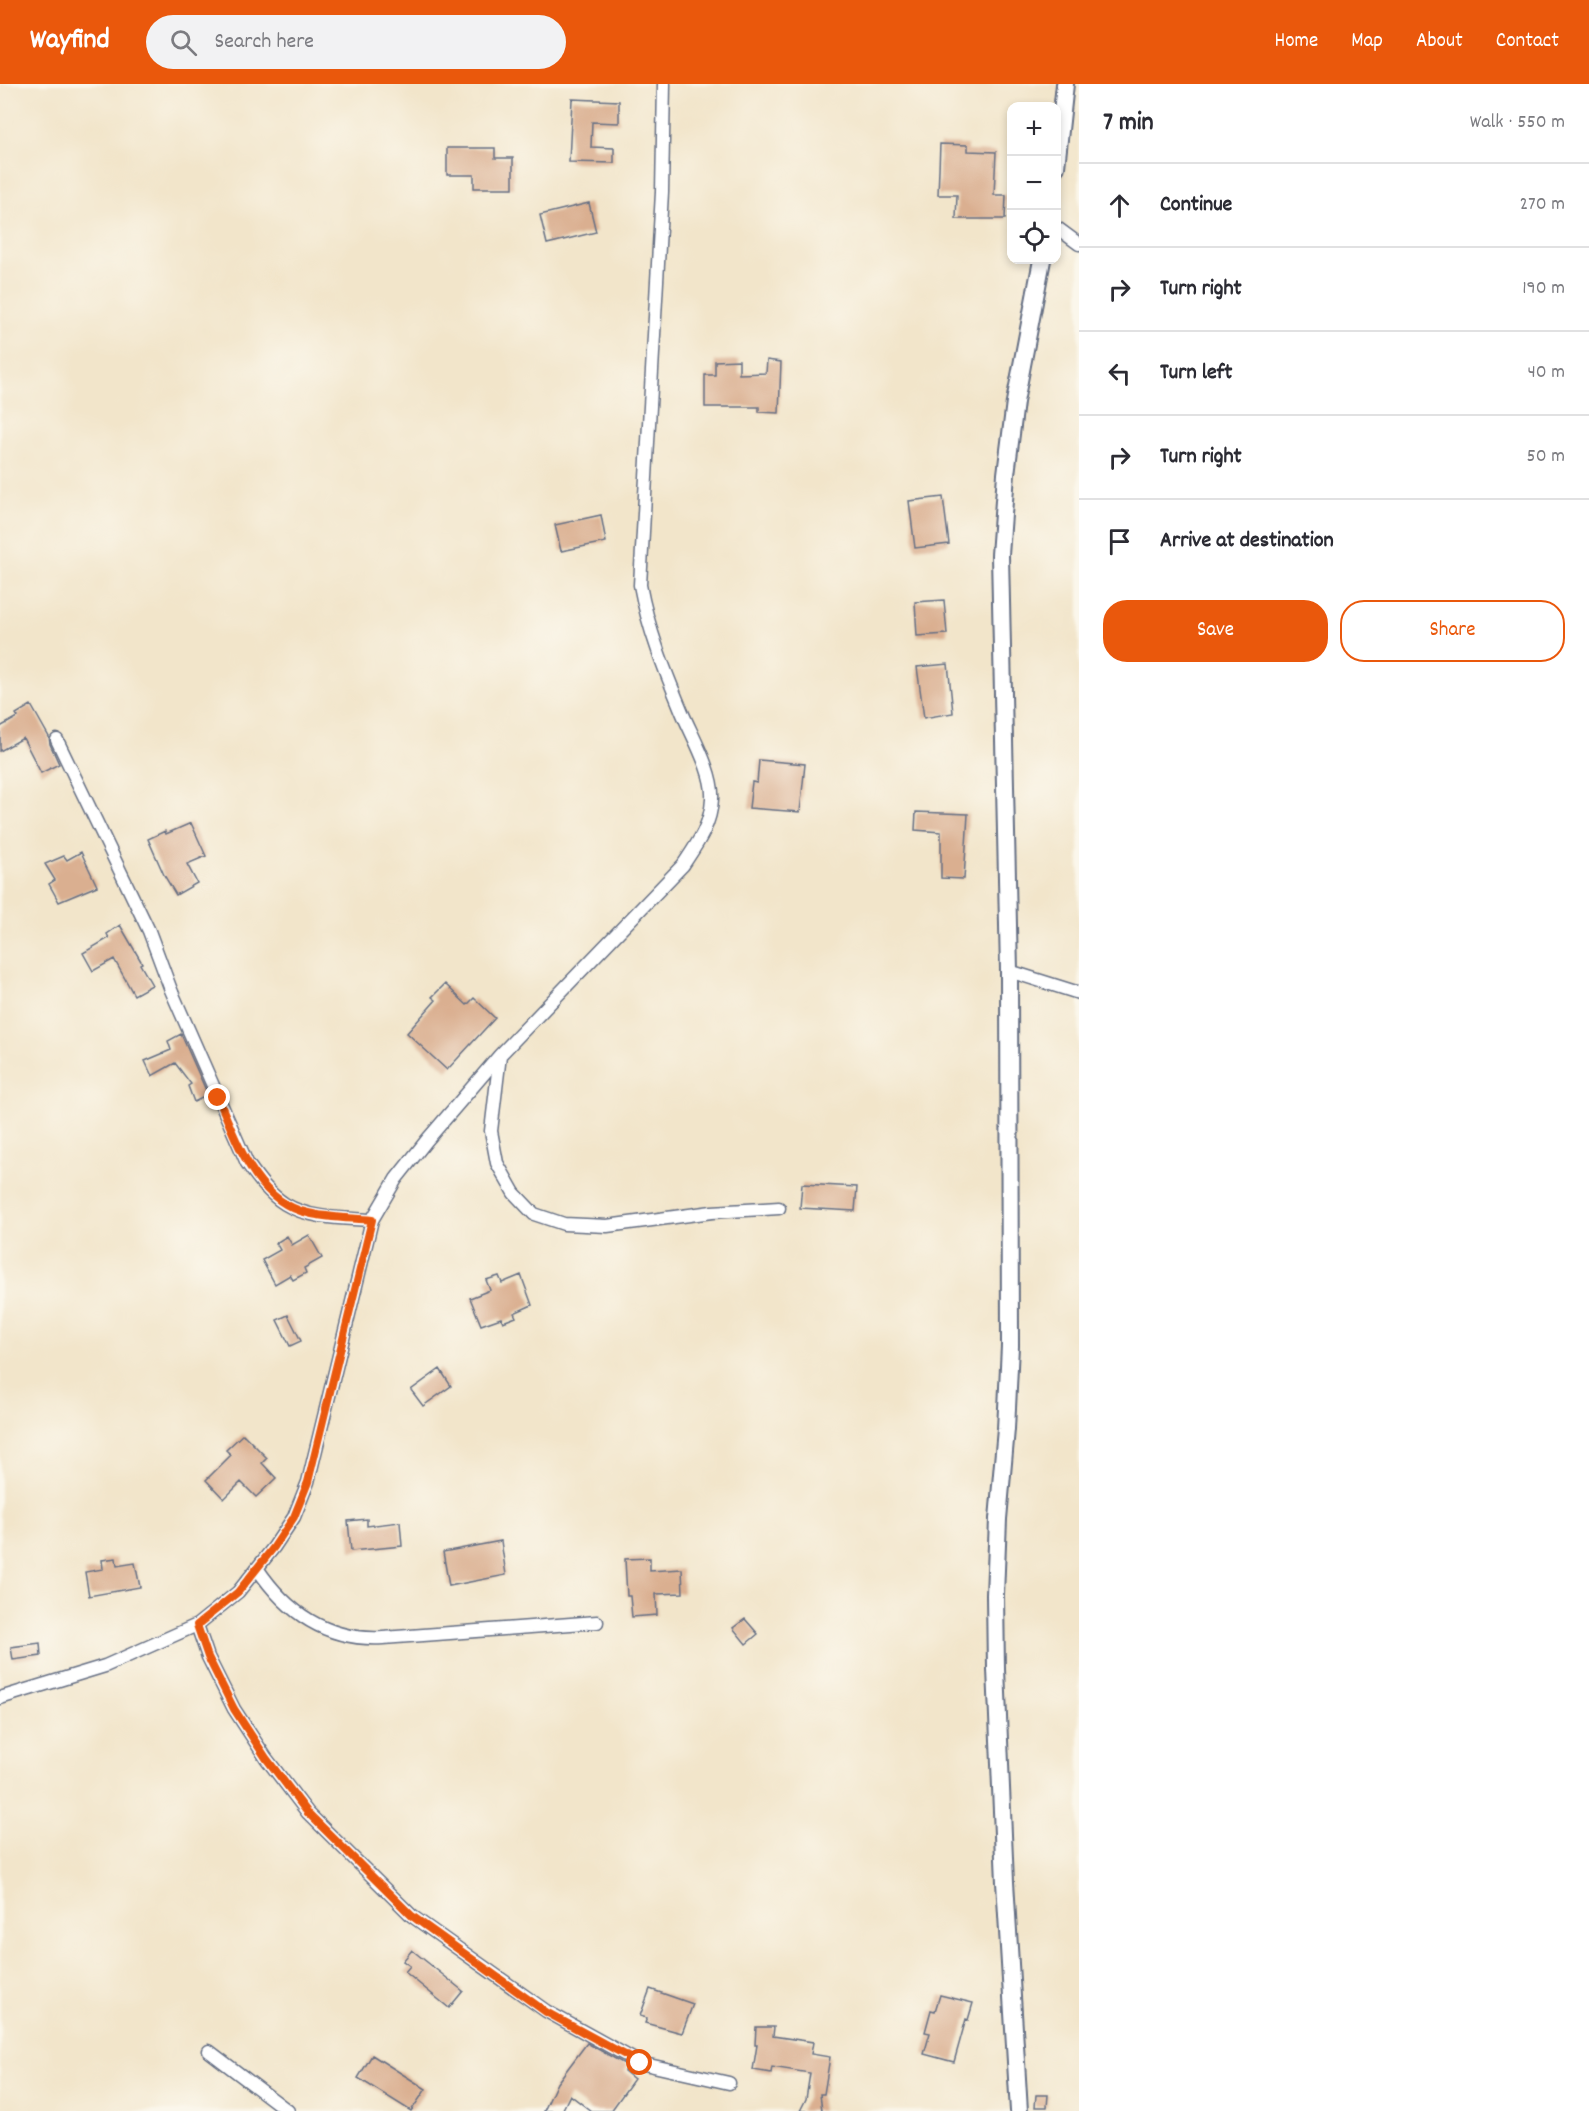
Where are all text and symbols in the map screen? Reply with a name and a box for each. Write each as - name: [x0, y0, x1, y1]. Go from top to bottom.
- search box: [146, 15, 566, 69]
- text: Wayfind: [30, 22, 110, 62]
- icon: search: [167, 26, 200, 59]
- text: Search here: [215, 27, 314, 58]
- text: Home: [1274, 27, 1318, 57]
- text: Map: [1351, 27, 1383, 57]
- text: About: [1416, 27, 1463, 57]
- text: Contact: [1496, 27, 1559, 57]
- map controls: [1007, 102, 1061, 264]
- button: +: [1007, 102, 1061, 156]
- text: 7 min: [1103, 105, 1154, 142]
- text: Walk · 550 m: [1470, 109, 1565, 137]
- button: −: [1007, 156, 1061, 210]
- icon: ahead: [1103, 189, 1136, 222]
- text: Continue: [1160, 190, 1232, 221]
- text: 270 m: [1519, 191, 1565, 219]
- button: locate: [1007, 210, 1061, 264]
- icon: right: [1103, 273, 1136, 306]
- text: Turn right: [1160, 274, 1242, 305]
- text: 190 m: [1522, 275, 1565, 303]
- icon: left: [1103, 357, 1136, 390]
- text: Turn left: [1160, 358, 1232, 389]
- text: 40 m: [1527, 359, 1565, 387]
- icon: right: [1103, 441, 1136, 474]
- text: Turn right: [1160, 442, 1242, 473]
- text: 50 m: [1527, 443, 1565, 471]
- icon: arrive: [1103, 525, 1136, 558]
- text: Arrive at destination: [1160, 526, 1334, 557]
- button: Save: [1103, 600, 1328, 662]
- button: Share: [1340, 600, 1565, 662]
- route end: [204, 1084, 230, 1110]
- route start: [626, 2049, 652, 2075]

